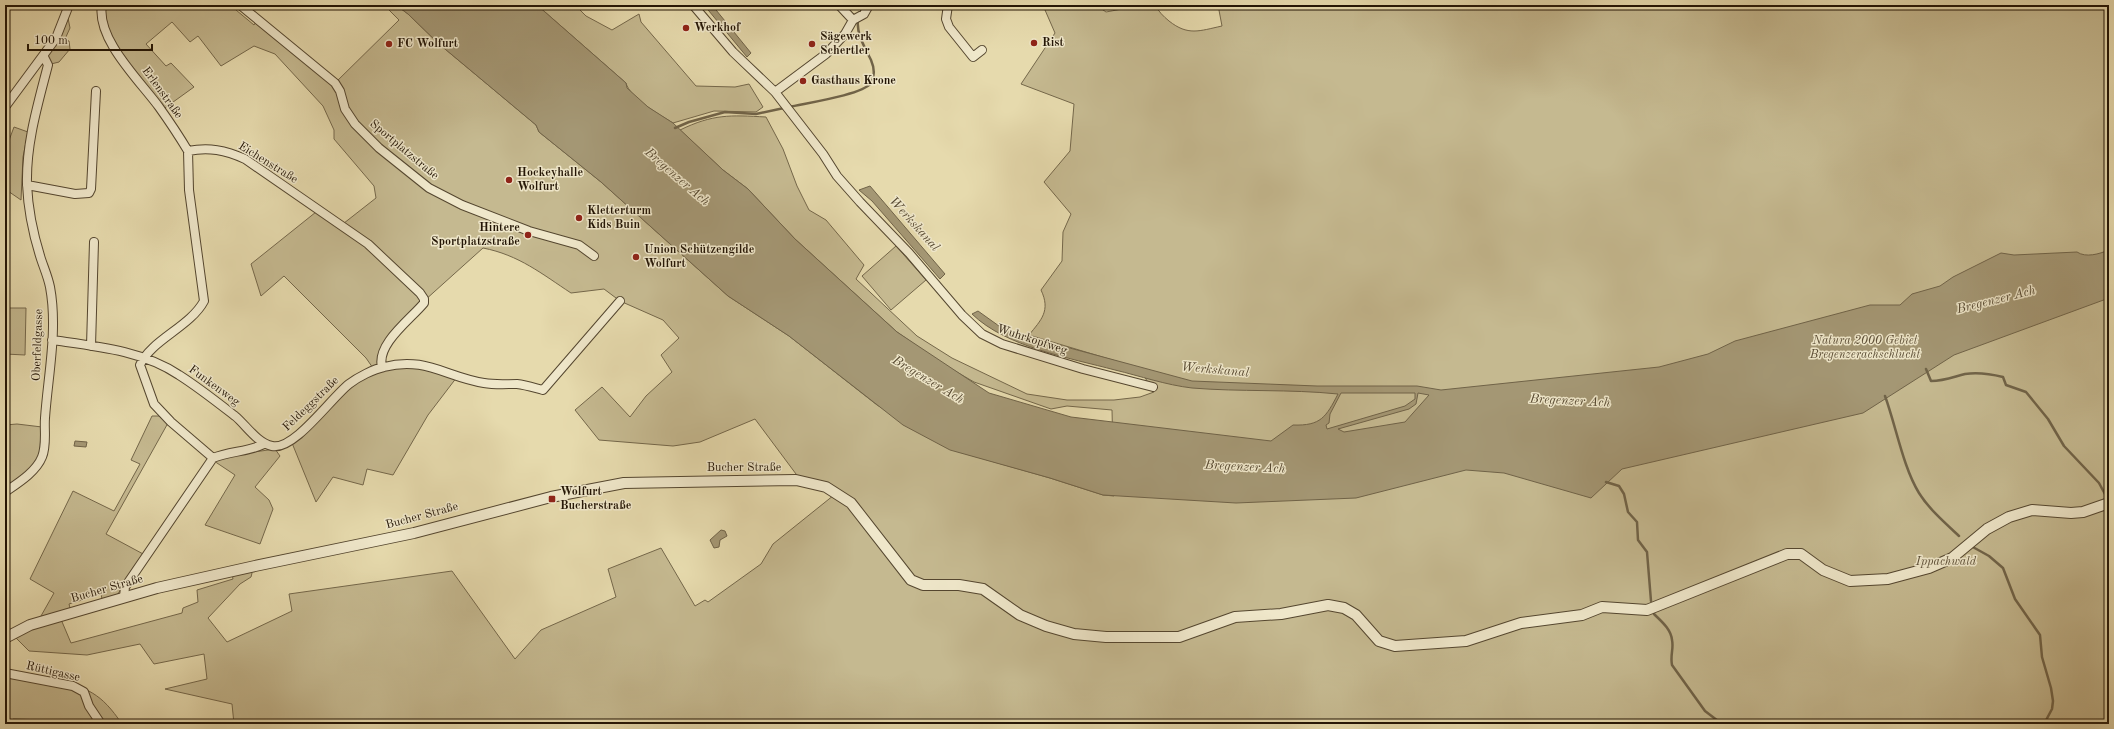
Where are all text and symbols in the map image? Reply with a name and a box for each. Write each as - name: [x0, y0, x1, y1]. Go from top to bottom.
- place label: Werkhof: [694, 22, 741, 34]
- marker: Werkhof: [681, 23, 691, 33]
- scale bar: [28, 26, 152, 52]
- place label: Sägewerk Schertler: [820, 31, 872, 57]
- text: 100 m: [34, 35, 68, 47]
- place label: Rist: [1042, 37, 1064, 49]
- place label: FC Wolfurt: [397, 38, 459, 50]
- marker: Rist: [1029, 38, 1039, 48]
- marker: FC Wolfurt: [384, 39, 394, 49]
- marker: Sägewerk Schertler: [807, 39, 817, 49]
- street label: Erlenstraße: [139, 65, 185, 121]
- place label: Gasthaus Krone: [811, 75, 896, 87]
- marker: Gasthaus Krone: [798, 76, 808, 86]
- street label: Sportplatzstraße: [367, 118, 441, 182]
- street label: Eichenstraße: [236, 140, 300, 186]
- water label: Bregenzer Ach: [641, 145, 712, 209]
- place label: Hockeyhalle Wolfurt: [517, 167, 583, 193]
- marker: Hockeyhalle Wolfurt: [504, 175, 514, 185]
- water label: Werkskanal: [886, 194, 942, 254]
- place label: Kletterturm Kids Buin: [587, 205, 651, 231]
- marker: Kletterturm Kids Buin: [574, 213, 584, 223]
- place label: Hintere Sportplatzstraße: [431, 222, 520, 248]
- marker: Hintere Sportplatzstraße: [523, 230, 533, 240]
- place label: Union Schützengilde Wolfurt: [644, 244, 755, 270]
- marker: Union Schützengilde Wolfurt: [631, 252, 641, 262]
- water label: Bregenzer Ach: [1954, 284, 2037, 316]
- street label: Oberfeldgasse: [31, 308, 45, 381]
- street label: Wuhrkopfweg: [995, 323, 1069, 357]
- park label: Natura 2000 Gebiet Bregenzerachschlucht: [1809, 335, 1920, 361]
- water label: Bregenzer Ach: [889, 353, 966, 407]
- water label: Werkskanal: [1180, 361, 1250, 379]
- street label: Funkenweg: [186, 364, 242, 409]
- street label: Feldeggstraße: [281, 374, 342, 434]
- water label: Bregenzer Ach: [1528, 392, 1611, 410]
- water label: Bregenzer Ach: [1203, 458, 1286, 476]
- street label: Bucher Straße: [707, 462, 782, 474]
- place label: Wolfurt Bucherstraße: [560, 486, 632, 512]
- marker: Wolfurt Bucherstraße: [547, 494, 557, 504]
- street label: Bucher Straße: [384, 500, 460, 531]
- park label: Ippachwald: [1915, 556, 1977, 568]
- street label: Bucher Straße: [70, 573, 145, 605]
- street label: Rüttigasse: [25, 660, 82, 684]

